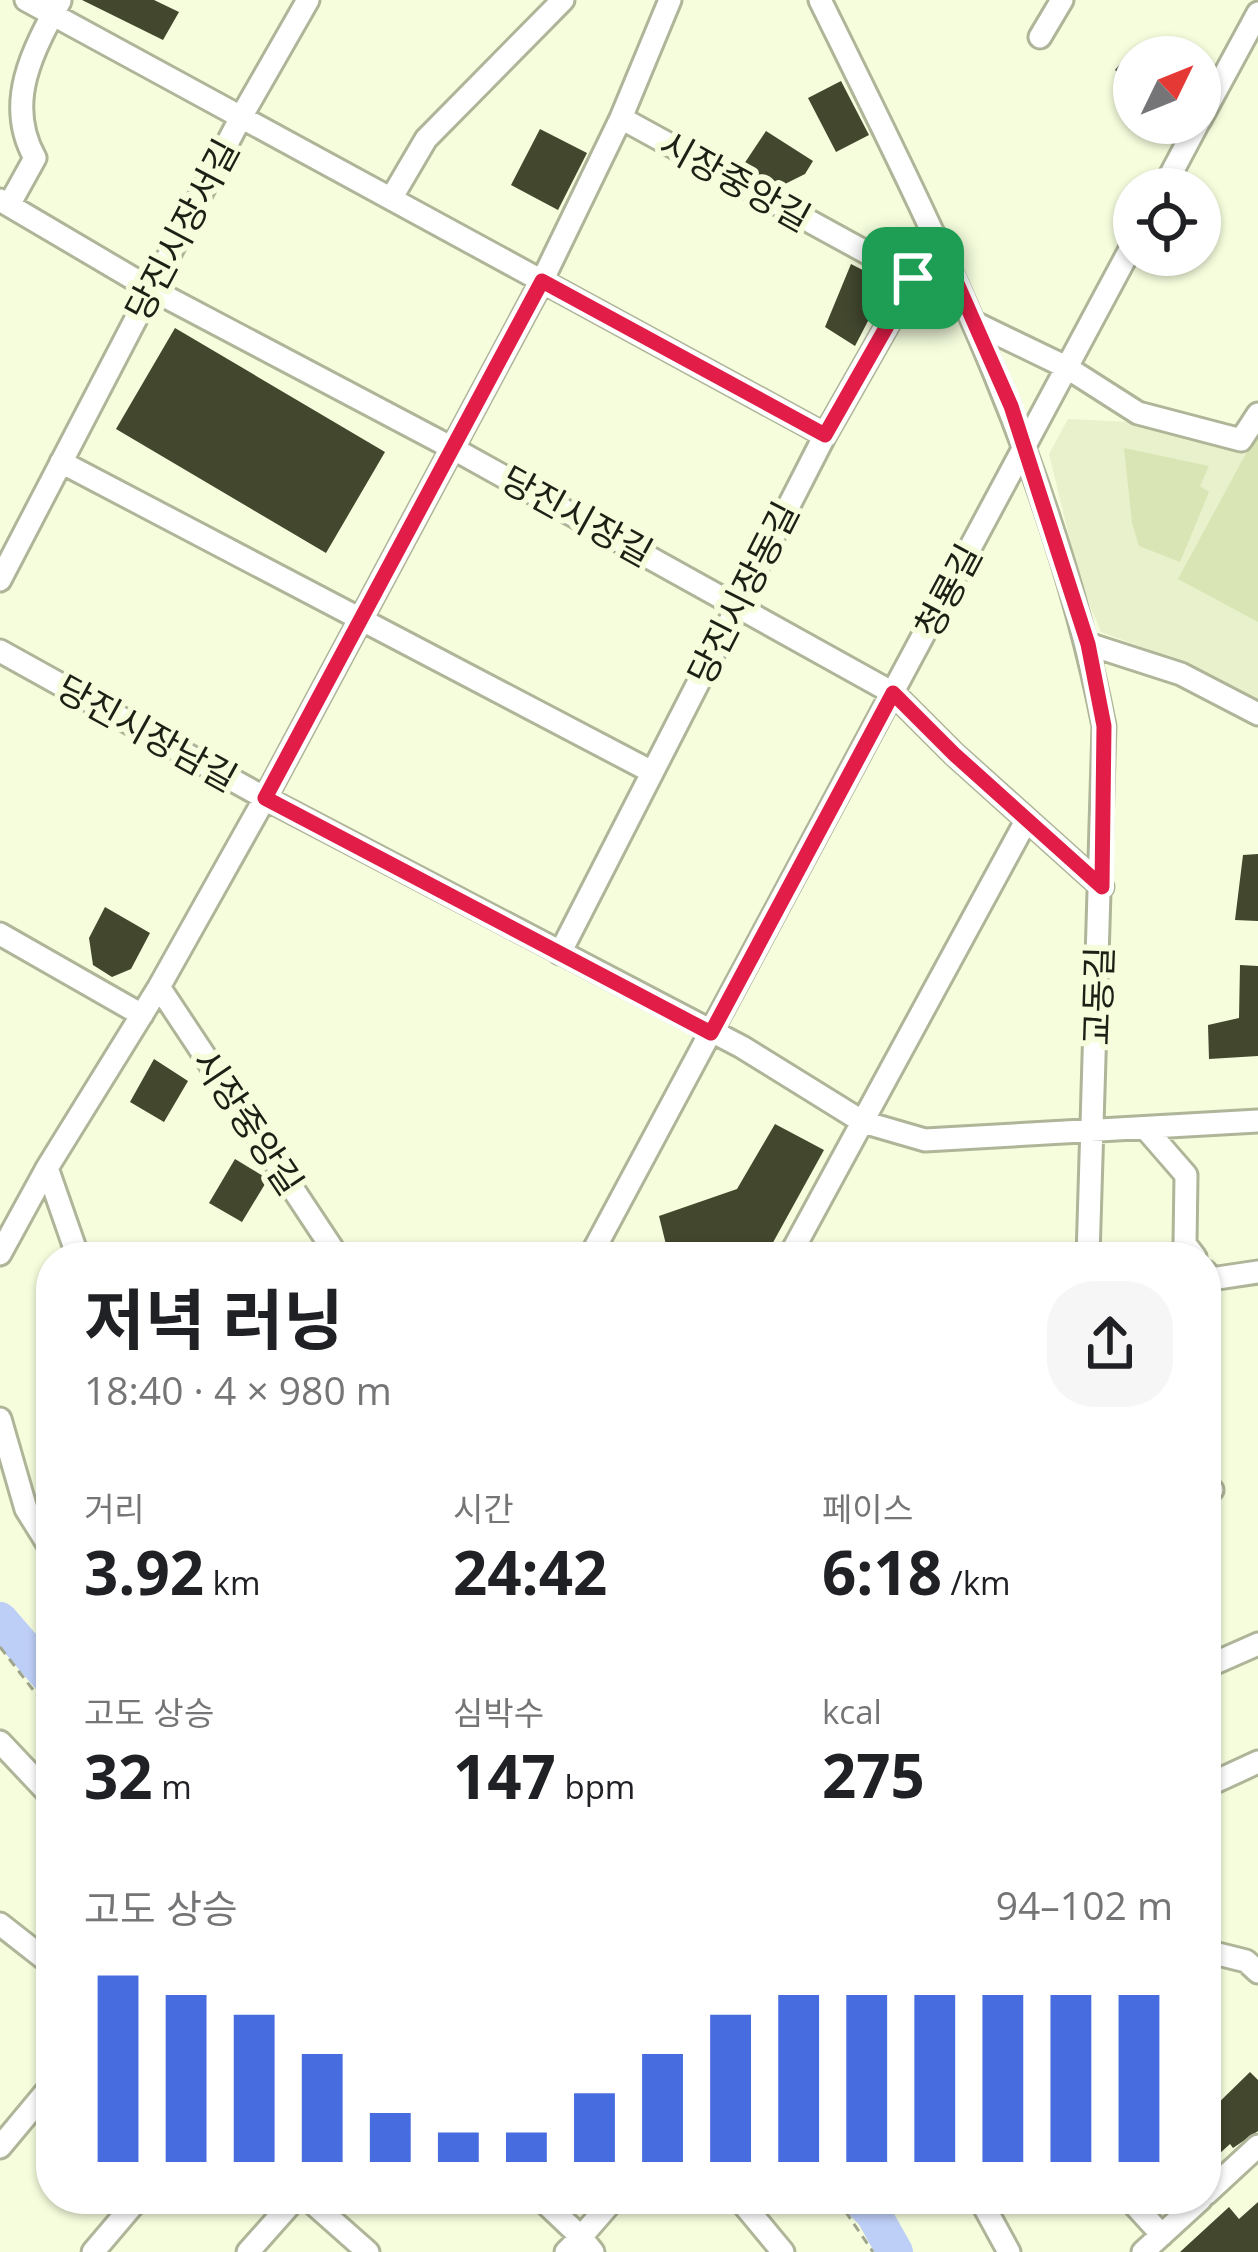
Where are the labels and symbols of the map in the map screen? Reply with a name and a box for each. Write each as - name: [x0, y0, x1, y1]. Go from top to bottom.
- north arrow: [1113, 36, 1221, 144]
- street label: 시장중앙길: [651, 119, 820, 242]
- street label: 당진시장서길: [113, 131, 250, 329]
- pin: [862, 227, 964, 329]
- street label: 당진시장길: [493, 454, 662, 577]
- street label: 당진시장동길: [676, 493, 809, 692]
- street label: 청룡길: [903, 535, 993, 646]
- street label: 당진시장남길: [48, 663, 246, 802]
- street label: 교동길: [1071, 945, 1124, 1046]
- street label: 시장중앙길: [182, 1039, 315, 1204]

